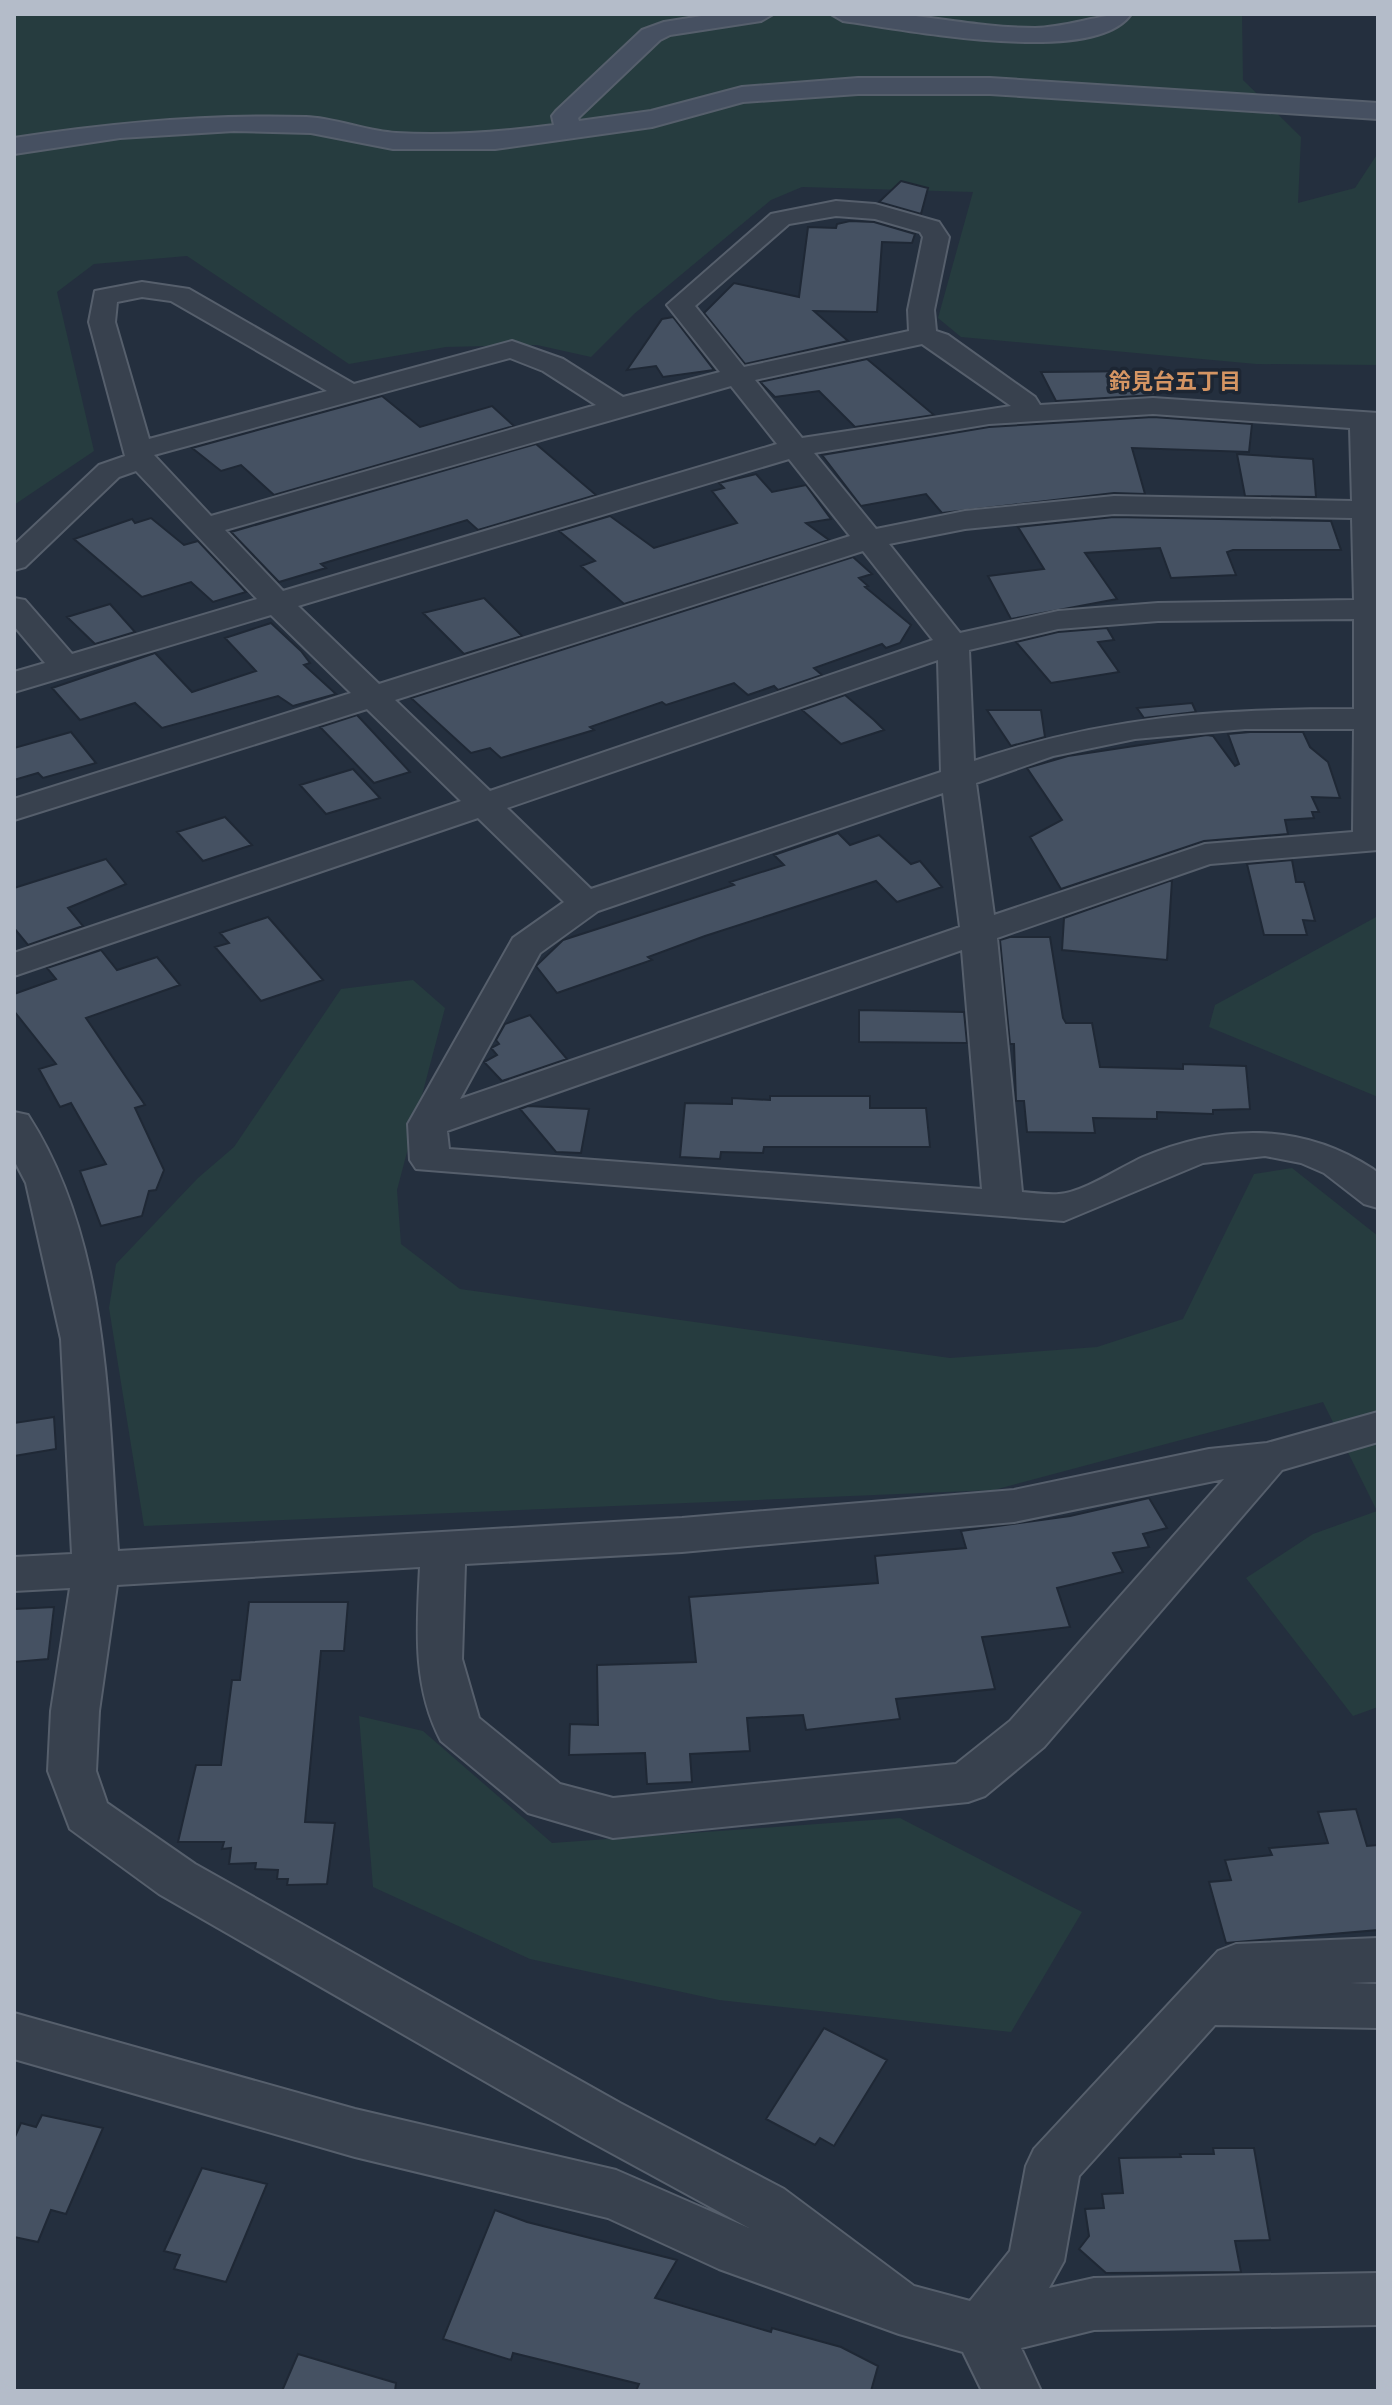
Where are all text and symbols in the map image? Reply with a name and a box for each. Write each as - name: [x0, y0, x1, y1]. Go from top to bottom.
- district label: 鈴見台五丁目: [1109, 368, 1241, 394]

